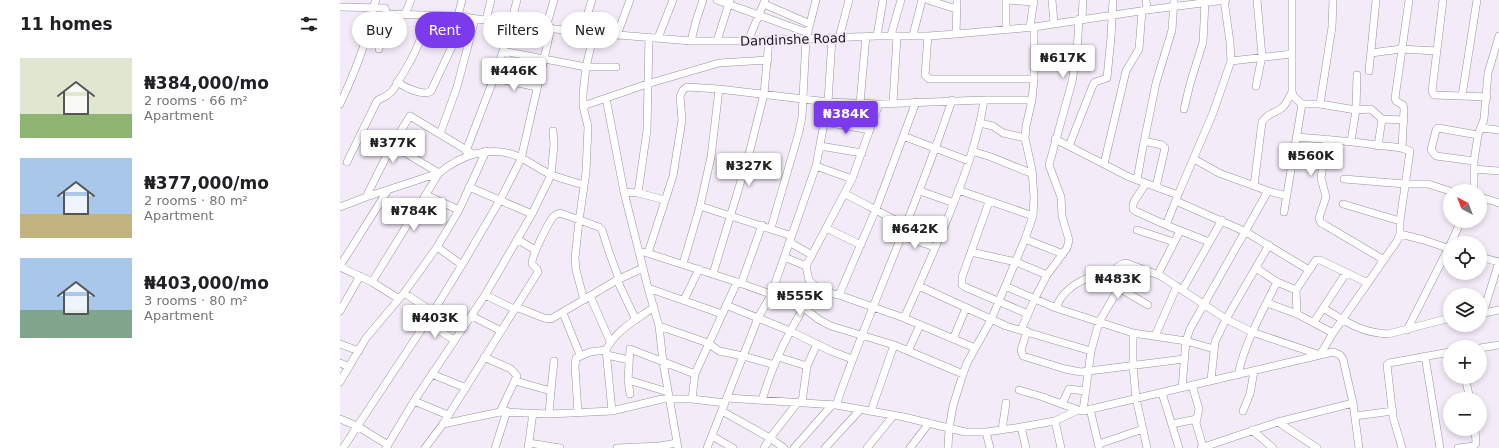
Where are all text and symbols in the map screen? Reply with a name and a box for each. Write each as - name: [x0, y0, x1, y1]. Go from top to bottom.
- chip: Buy: [352, 12, 407, 48]
- chip: Rent: [415, 12, 475, 48]
- chip: Filters: [483, 12, 553, 48]
- chip: New: [561, 12, 619, 48]
- icon: filters: [298, 13, 320, 35]
- text: 11 homes: [20, 14, 113, 34]
- street label: Dandinshe Road: [740, 30, 846, 49]
- pin: ₦617K: [1035, 45, 1091, 79]
- text: ₦617K: [1040, 50, 1086, 65]
- pin: ₦446K: [486, 58, 542, 92]
- text: ₦446K: [491, 63, 537, 78]
- text: ₦384,000/mo: [144, 73, 269, 93]
- icon: home: [52, 74, 100, 122]
- text: 2 rooms · 66 m²: [144, 93, 248, 108]
- pin: ₦384K: [818, 101, 874, 135]
- text: ₦384K: [823, 106, 869, 121]
- text: Apartment: [144, 108, 214, 123]
- pin: ₦377K: [365, 130, 421, 164]
- text: ₦377K: [370, 135, 416, 150]
- pin: ₦560K: [1283, 143, 1339, 177]
- text: ₦560K: [1288, 148, 1334, 163]
- pin: ₦327K: [721, 153, 777, 187]
- text: ₦327K: [726, 158, 772, 173]
- text: ₦377,000/mo: [144, 173, 269, 193]
- icon: home: [52, 174, 100, 222]
- north arrow: [1443, 184, 1487, 228]
- map controls: [1443, 184, 1487, 436]
- text: 2 rooms · 80 m²: [144, 193, 248, 208]
- pin: ₦784K: [386, 198, 442, 232]
- text: ₦784K: [391, 203, 437, 218]
- text: Apartment: [144, 208, 214, 223]
- pin: ₦642K: [887, 216, 943, 250]
- text: ₦642K: [892, 221, 938, 236]
- button: locate: [1443, 236, 1487, 280]
- pin: ₦483K: [1090, 266, 1146, 300]
- text: ₦483K: [1095, 271, 1141, 286]
- text: ₦403,000/mo: [144, 273, 269, 293]
- icon: home: [52, 274, 100, 322]
- pin: ₦555K: [772, 283, 828, 317]
- text: ₦555K: [777, 288, 823, 303]
- button: layers: [1443, 288, 1487, 332]
- text: 3 rooms · 80 m²: [144, 293, 248, 308]
- pin: ₦403K: [407, 305, 463, 339]
- text: Apartment: [144, 308, 214, 323]
- text: ₦403K: [412, 310, 458, 325]
- button: +: [1443, 340, 1487, 384]
- button: −: [1443, 392, 1487, 436]

